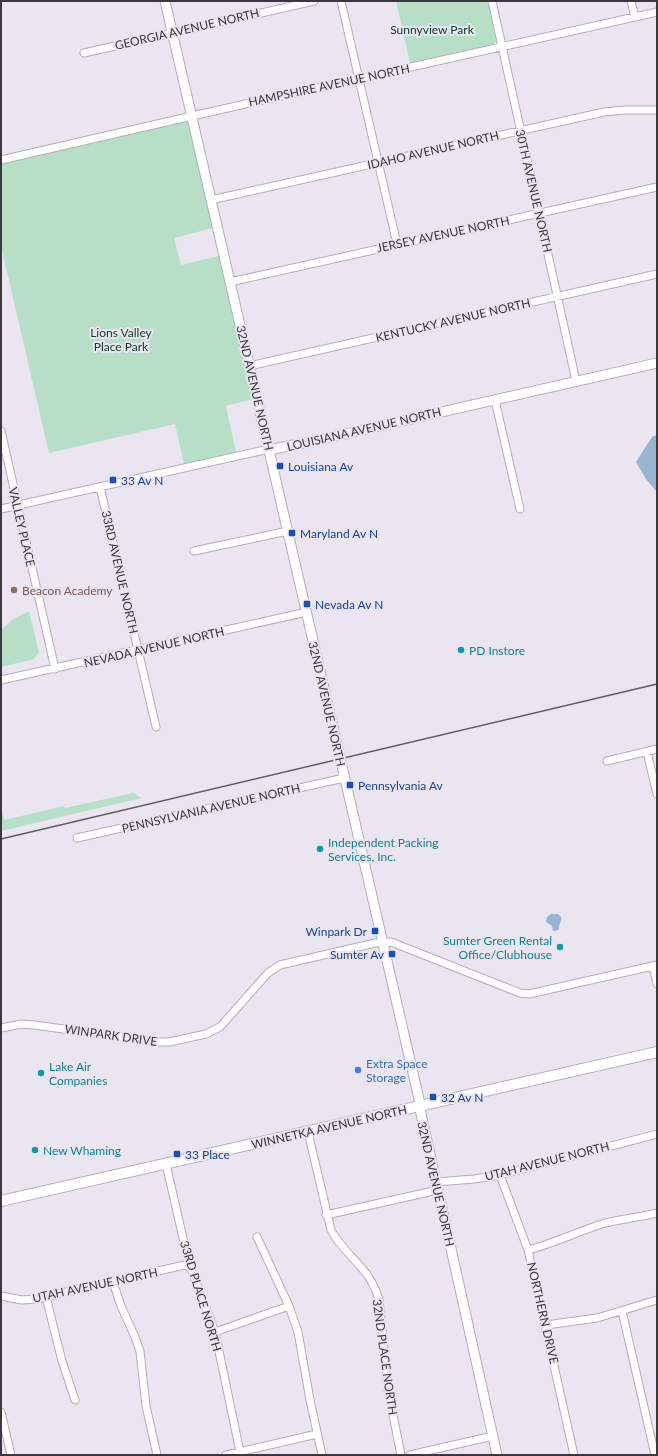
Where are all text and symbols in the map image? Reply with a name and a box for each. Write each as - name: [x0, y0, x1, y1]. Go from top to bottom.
- street label: GEORGIA AVENUE NORTH: [113, 5, 261, 53]
- park label: Sunnyview Park: [390, 22, 475, 37]
- street label: HAMPSHIRE AVENUE NORTH: [247, 61, 411, 109]
- street label: IDAHO AVENUE NORTH: [366, 128, 500, 172]
- street label: 30TH AVENUE NORTH: [513, 128, 555, 254]
- street label: JERSEY AVENUE NORTH: [375, 213, 511, 255]
- street label: KENTUCKY AVENUE NORTH: [374, 295, 532, 345]
- street label: 32ND AVENUE NORTH: [233, 324, 277, 452]
- park label: Lions Valley Place Park: [90, 325, 153, 354]
- street label: LOUISIANA AVENUE NORTH: [285, 404, 443, 454]
- place label: Louisiana Av: [288, 459, 354, 474]
- marker: Louisiana Av: [275, 461, 285, 471]
- place label: 33 Av N: [121, 473, 163, 488]
- marker: 33 Av N: [108, 475, 118, 485]
- street label: VALLEY PLACE: [6, 486, 38, 568]
- street label: 33RD AVENUE NORTH: [99, 509, 141, 635]
- place label: Maryland Av N: [300, 526, 378, 541]
- marker: Maryland Av N: [287, 528, 297, 538]
- place label: Beacon Academy: [22, 583, 113, 598]
- marker: Beacon Academy: [9, 585, 19, 595]
- place label: Nevada Av N: [315, 597, 383, 612]
- marker: Nevada Av N: [302, 599, 312, 609]
- street label: NEVADA AVENUE NORTH: [82, 624, 226, 670]
- street label: 32ND AVENUE NORTH: [305, 640, 349, 768]
- place label: PD Instore: [469, 643, 525, 658]
- marker: PD Instore: [456, 645, 466, 655]
- place label: Pennsylvania Av: [358, 778, 444, 793]
- street label: PENNSYLVANIA AVENUE NORTH: [120, 780, 302, 836]
- marker: Pennsylvania Av: [345, 780, 355, 790]
- place label: Independent Packing Services, Inc.: [328, 835, 438, 864]
- marker: Independent Packing Services, Inc.: [315, 844, 325, 854]
- place label: Winpark Dr: [305, 924, 368, 939]
- marker: Winpark Dr: [370, 926, 380, 936]
- place label: Sumter Green Rental Office/Clubhouse: [443, 933, 552, 962]
- marker: Sumter Green Rental Office/Clubhouse: [555, 942, 565, 952]
- place label: Sumter Av: [330, 947, 385, 962]
- marker: Sumter Av: [387, 949, 397, 959]
- street label: WINPARK DRIVE: [64, 1021, 158, 1049]
- place label: Extra Space Storage: [366, 1056, 428, 1085]
- place label: Lake Air Companies: [49, 1059, 107, 1088]
- marker: Extra Space Storage: [353, 1065, 363, 1075]
- marker: Lake Air Companies: [36, 1068, 46, 1078]
- place label: 32 Av N: [441, 1090, 483, 1105]
- marker: 32 Av N: [428, 1092, 438, 1102]
- street label: WINNETKA AVENUE NORTH: [250, 1102, 408, 1152]
- street label: 32ND AVENUE NORTH: [414, 1120, 458, 1248]
- street label: UTAH AVENUE NORTH: [483, 1138, 611, 1184]
- place label: New Whaming: [43, 1143, 121, 1158]
- marker: New Whaming: [30, 1145, 40, 1155]
- place label: 33 Place: [185, 1147, 230, 1162]
- marker: 33 Place: [172, 1149, 182, 1159]
- street label: 33RD PLACE NORTH: [177, 1239, 225, 1353]
- street label: NORTHERN DRIVE: [524, 1261, 562, 1365]
- street label: UTAH AVENUE NORTH: [31, 1264, 159, 1306]
- street label: 32ND PLACE NORTH: [369, 1298, 401, 1416]

